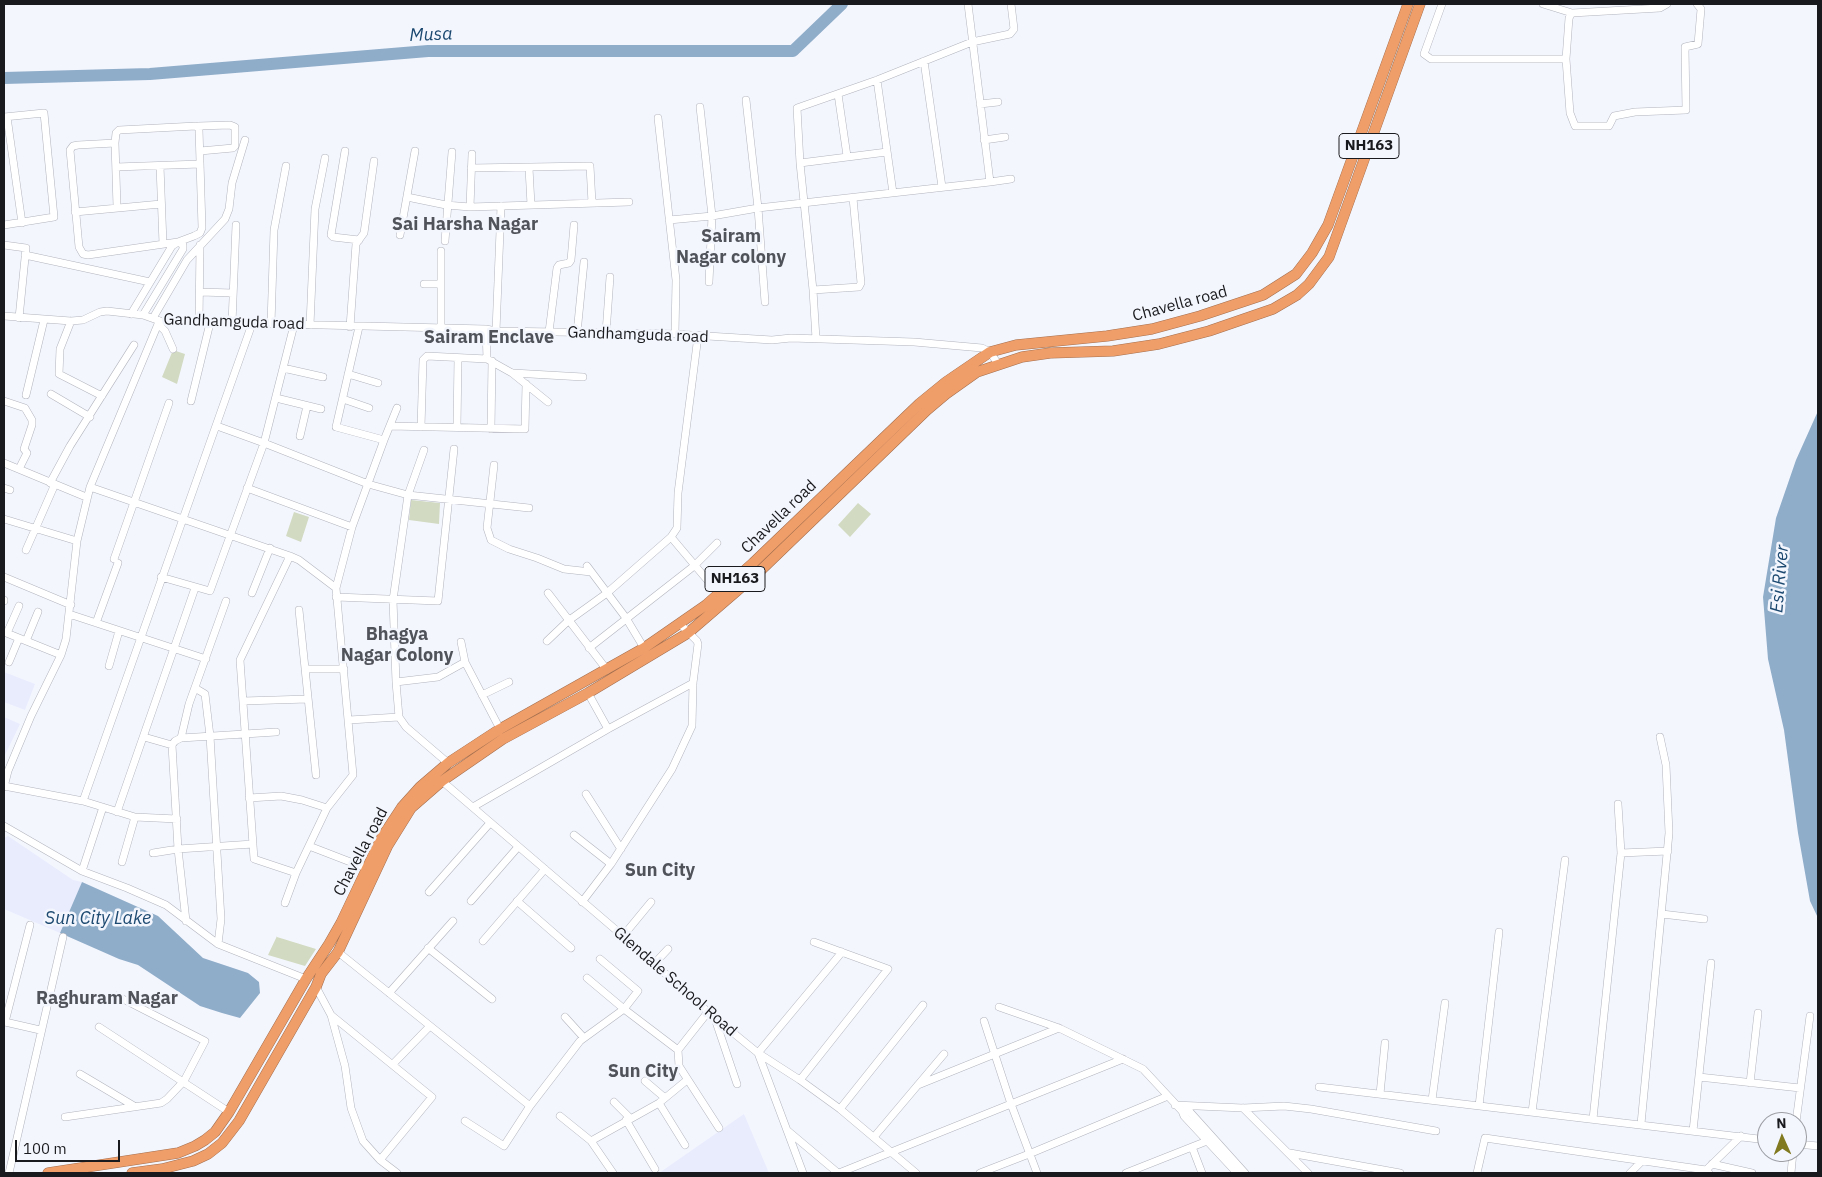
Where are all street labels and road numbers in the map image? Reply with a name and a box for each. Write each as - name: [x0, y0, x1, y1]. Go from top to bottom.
- road number: NH163: [1339, 134, 1399, 158]
- street label: Chavella road: [1130, 282, 1230, 326]
- street label: Gandhamguda road: [163, 310, 305, 334]
- street label: Gandhamguda road: [567, 323, 709, 347]
- street label: Chavella road: [737, 476, 821, 558]
- road number: NH163: [705, 566, 765, 592]
- street label: Chavella road: [330, 804, 392, 900]
- street label: Glendale School Road: [609, 923, 741, 1041]

